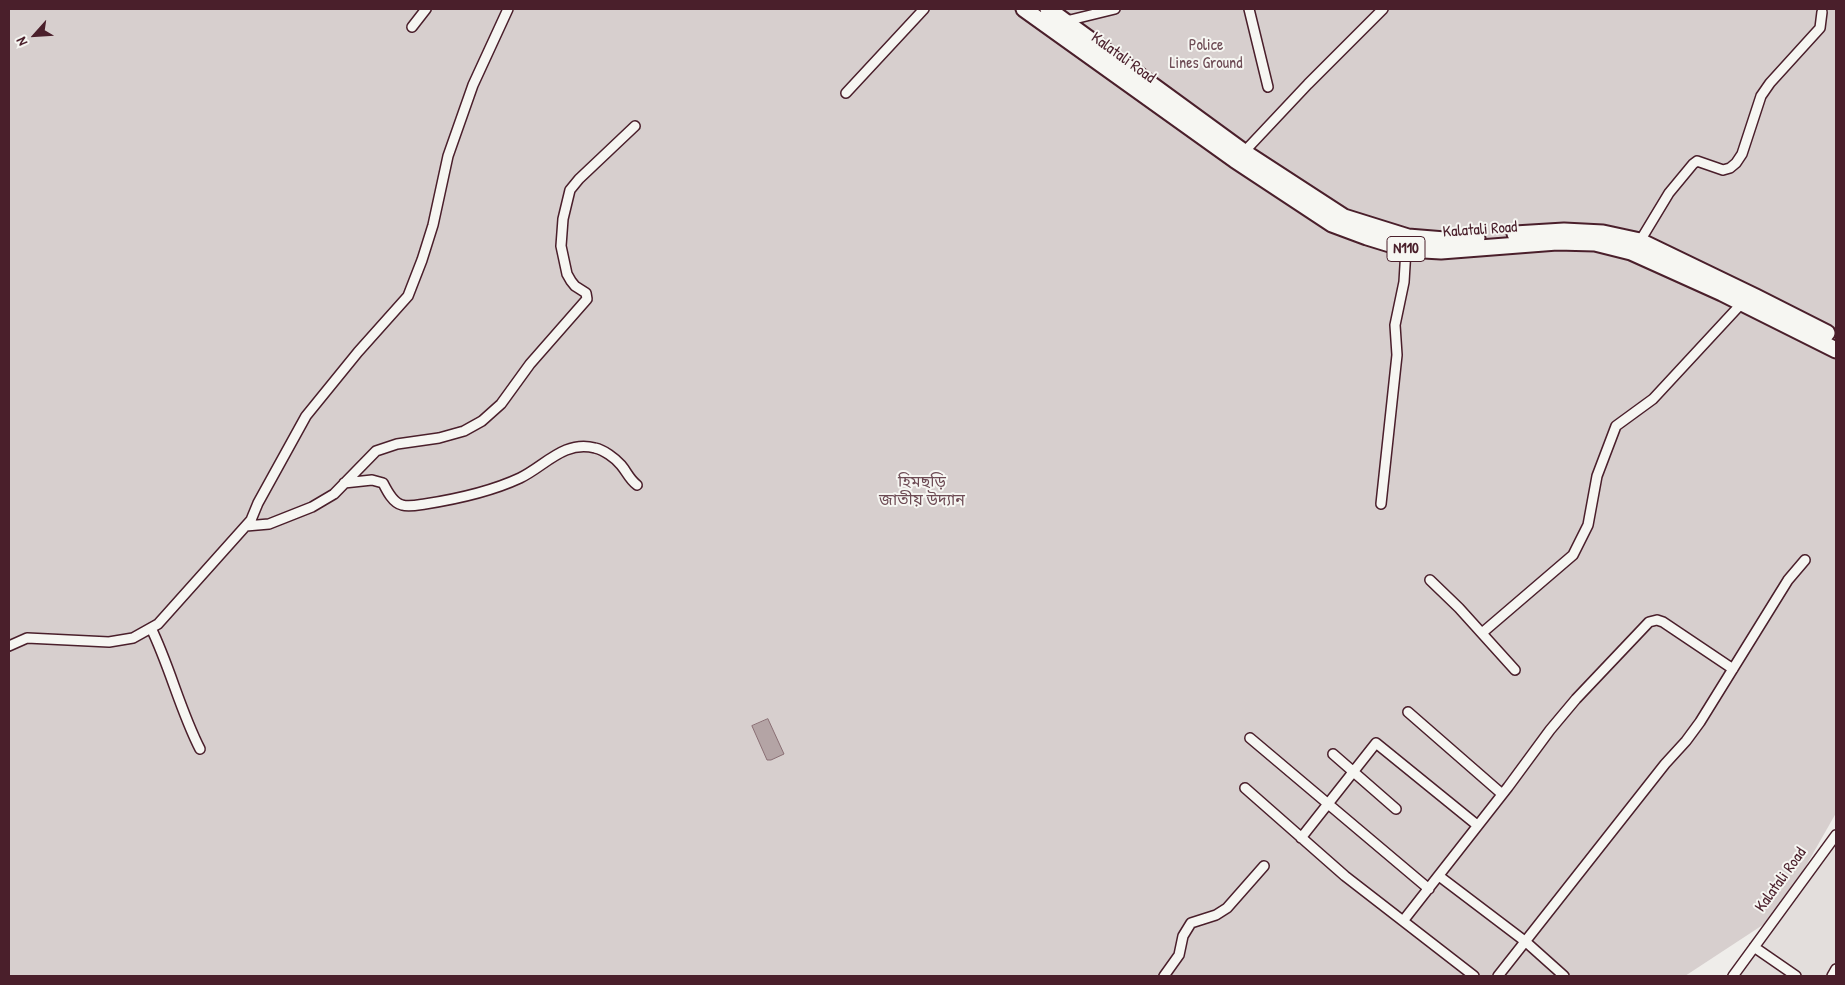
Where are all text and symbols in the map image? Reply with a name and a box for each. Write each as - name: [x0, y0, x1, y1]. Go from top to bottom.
- north arrow: [10, 10, 60, 60]
- street label: Kalatali Road: [1087, 28, 1159, 88]
- text: N: [11, 34, 31, 49]
- park label: Police Lines Ground: [1169, 36, 1243, 74]
- street label: Kalatali Road: [1442, 218, 1518, 242]
- road number: N110: [1387, 236, 1425, 262]
- park label: হিমছড়ি জাতীয় উদ্যান: [879, 473, 965, 511]
- street label: Kalatali Road: [1751, 844, 1811, 916]

